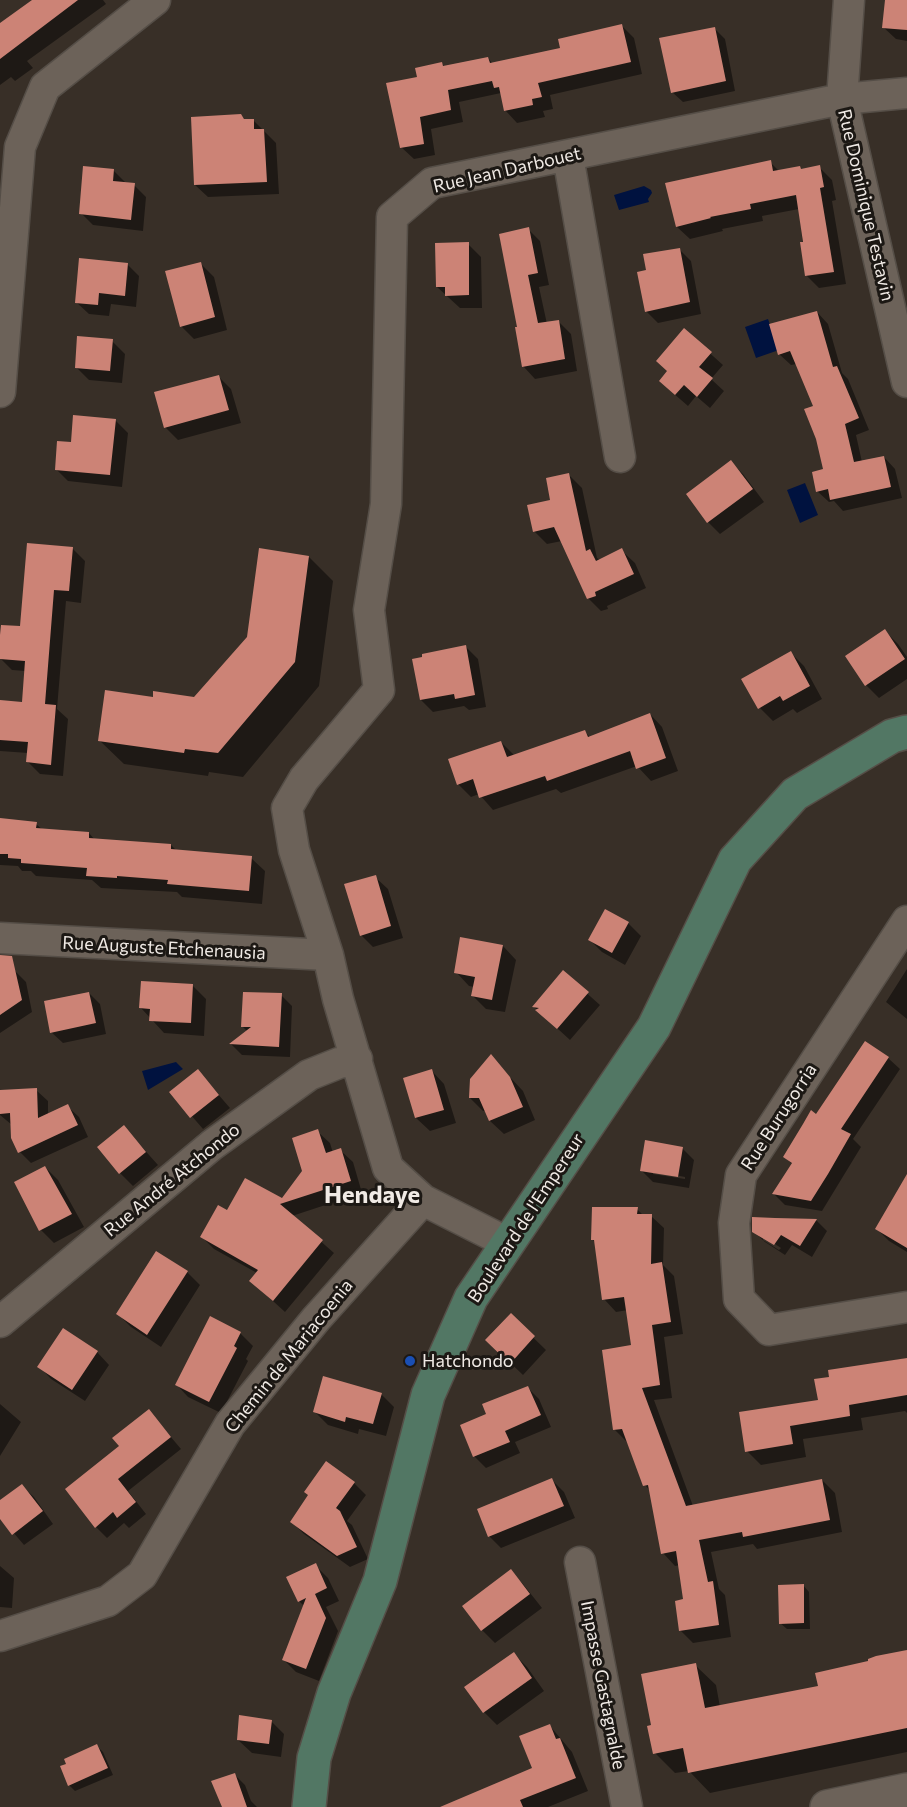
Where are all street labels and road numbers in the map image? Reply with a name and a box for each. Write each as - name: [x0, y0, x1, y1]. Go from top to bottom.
- street label: Rue Dominique Testavin: [833, 107, 899, 303]
- street label: Rue Jean Darbouet: [431, 143, 583, 197]
- street label: Rue Auguste Etchenausia: [62, 932, 266, 964]
- street label: Rue Burugorria: [737, 1060, 821, 1174]
- street label: Rue André Atchondo: [100, 1119, 244, 1241]
- street label: Boulevard de l'Empereur: [463, 1129, 589, 1307]
- street label: Chemin de Mariacoenia: [221, 1275, 357, 1437]
- street label: Impasse Gastagnalde: [576, 1599, 630, 1771]

